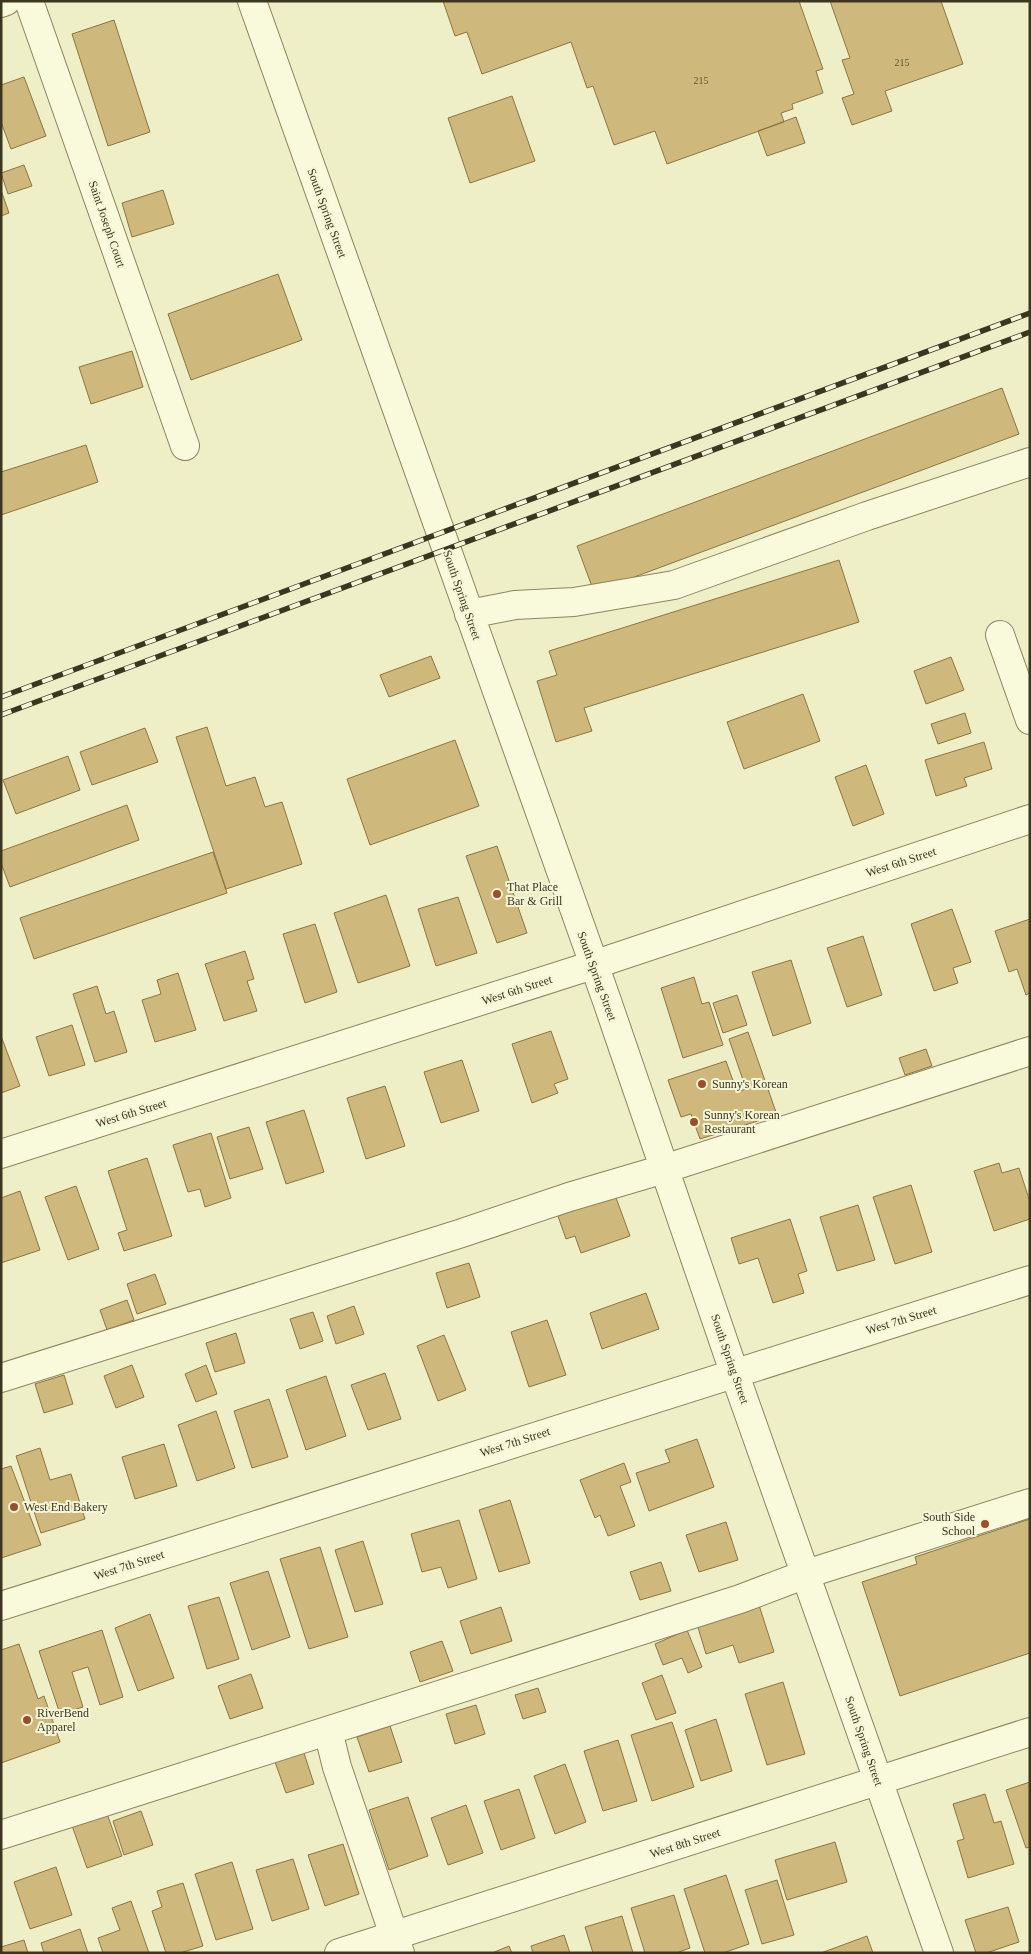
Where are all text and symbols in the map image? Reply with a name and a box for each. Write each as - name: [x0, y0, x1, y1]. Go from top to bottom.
- house number: 215: [895, 57, 910, 68]
- house number: 215: [694, 75, 709, 86]
- street label: South Spring Street: [304, 166, 350, 260]
- street label: Saint Joseph Court: [86, 179, 129, 270]
- street label: South Spring Street: [440, 548, 484, 642]
- street label: West 6th Street: [864, 844, 939, 880]
- place label: That Place Bar & Grill: [507, 880, 563, 908]
- marker: That Place Bar & Grill: [491, 888, 503, 900]
- street label: South Spring Street: [574, 929, 620, 1023]
- street label: West 6th Street: [480, 972, 555, 1008]
- place label: Sunny's Korean: [712, 1077, 788, 1091]
- marker: Sunny's Korean: [696, 1078, 708, 1090]
- street label: West 6th Street: [94, 1095, 169, 1130]
- place label: Sunny's Korean Restaurant: [704, 1108, 780, 1136]
- marker: Sunny's Korean Restaurant: [688, 1116, 700, 1128]
- street label: West 7th Street: [864, 1302, 939, 1337]
- street label: South Spring Street: [708, 1312, 752, 1406]
- street label: West 7th Street: [478, 1424, 553, 1460]
- place label: West End Bakery: [24, 1500, 108, 1514]
- marker: West End Bakery: [8, 1501, 20, 1513]
- place label: South Side School: [923, 1510, 976, 1538]
- marker: South Side School: [979, 1518, 991, 1530]
- street label: West 7th Street: [92, 1547, 167, 1583]
- street label: South Spring Street: [842, 1694, 886, 1788]
- place label: RiverBend Apparel: [37, 1706, 89, 1734]
- marker: RiverBend Apparel: [21, 1714, 33, 1726]
- street label: West 8th Street: [648, 1825, 723, 1861]

